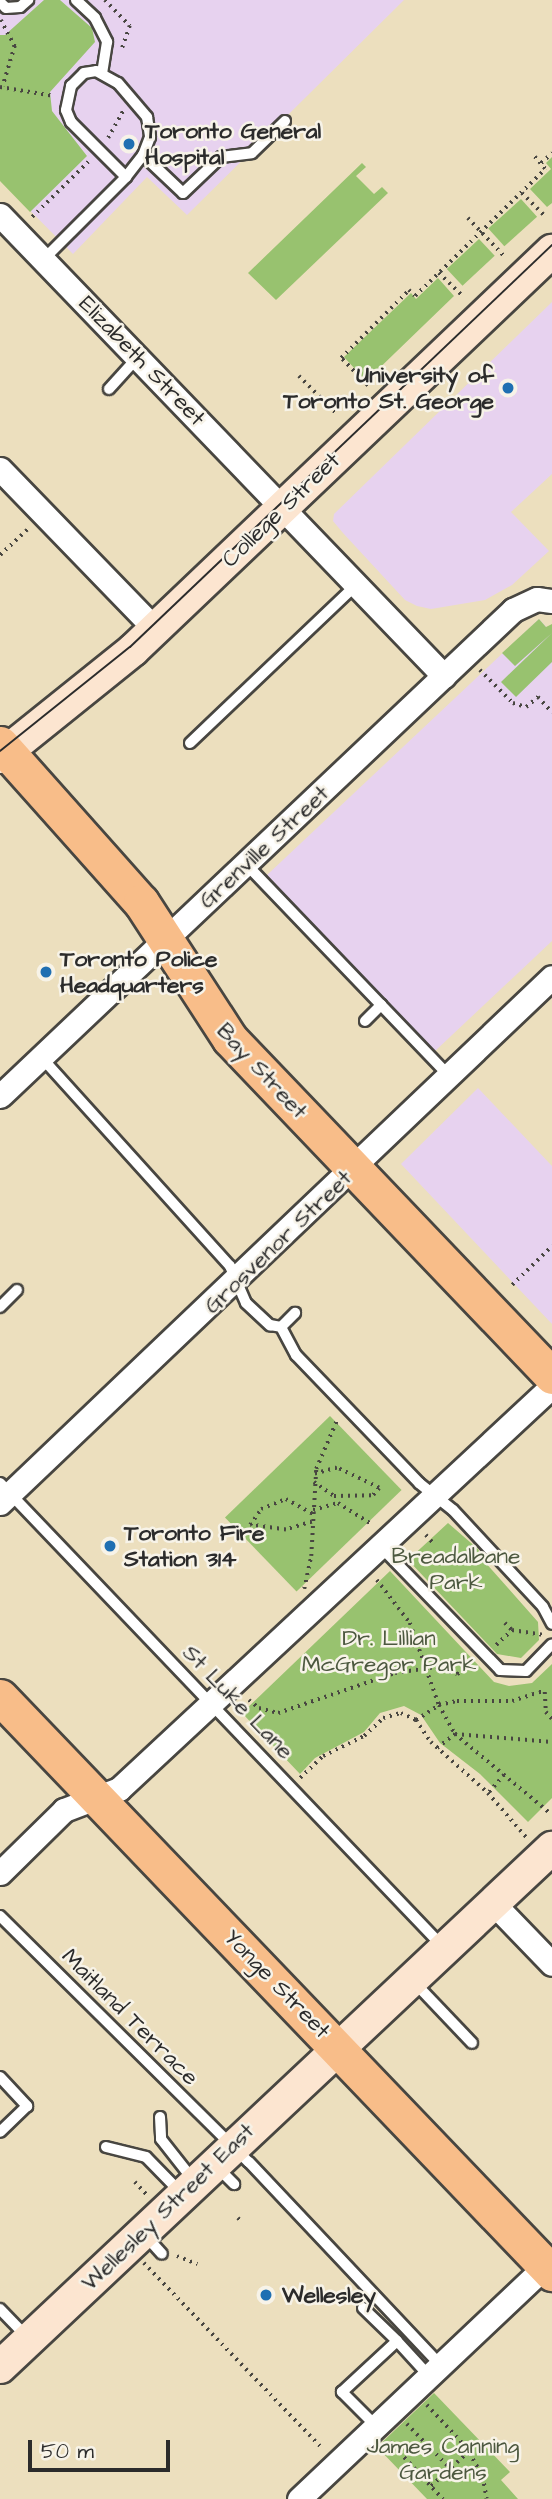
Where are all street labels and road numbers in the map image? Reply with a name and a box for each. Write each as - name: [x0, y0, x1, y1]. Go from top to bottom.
- street label: Elizabeth Street: [73, 290, 211, 432]
- street label: College Street: [216, 447, 346, 573]
- street label: Grenville Street: [193, 780, 335, 914]
- street label: Bay Street: [211, 1017, 313, 1125]
- street label: Grosvenor Street: [198, 1164, 358, 1320]
- street label: St Luke Lane: [177, 1639, 299, 1765]
- street label: Yonge Street: [218, 1924, 336, 2044]
- street label: Maitland Terrace: [56, 1943, 204, 2091]
- street label: Wellesley Street East: [76, 2117, 260, 2297]

